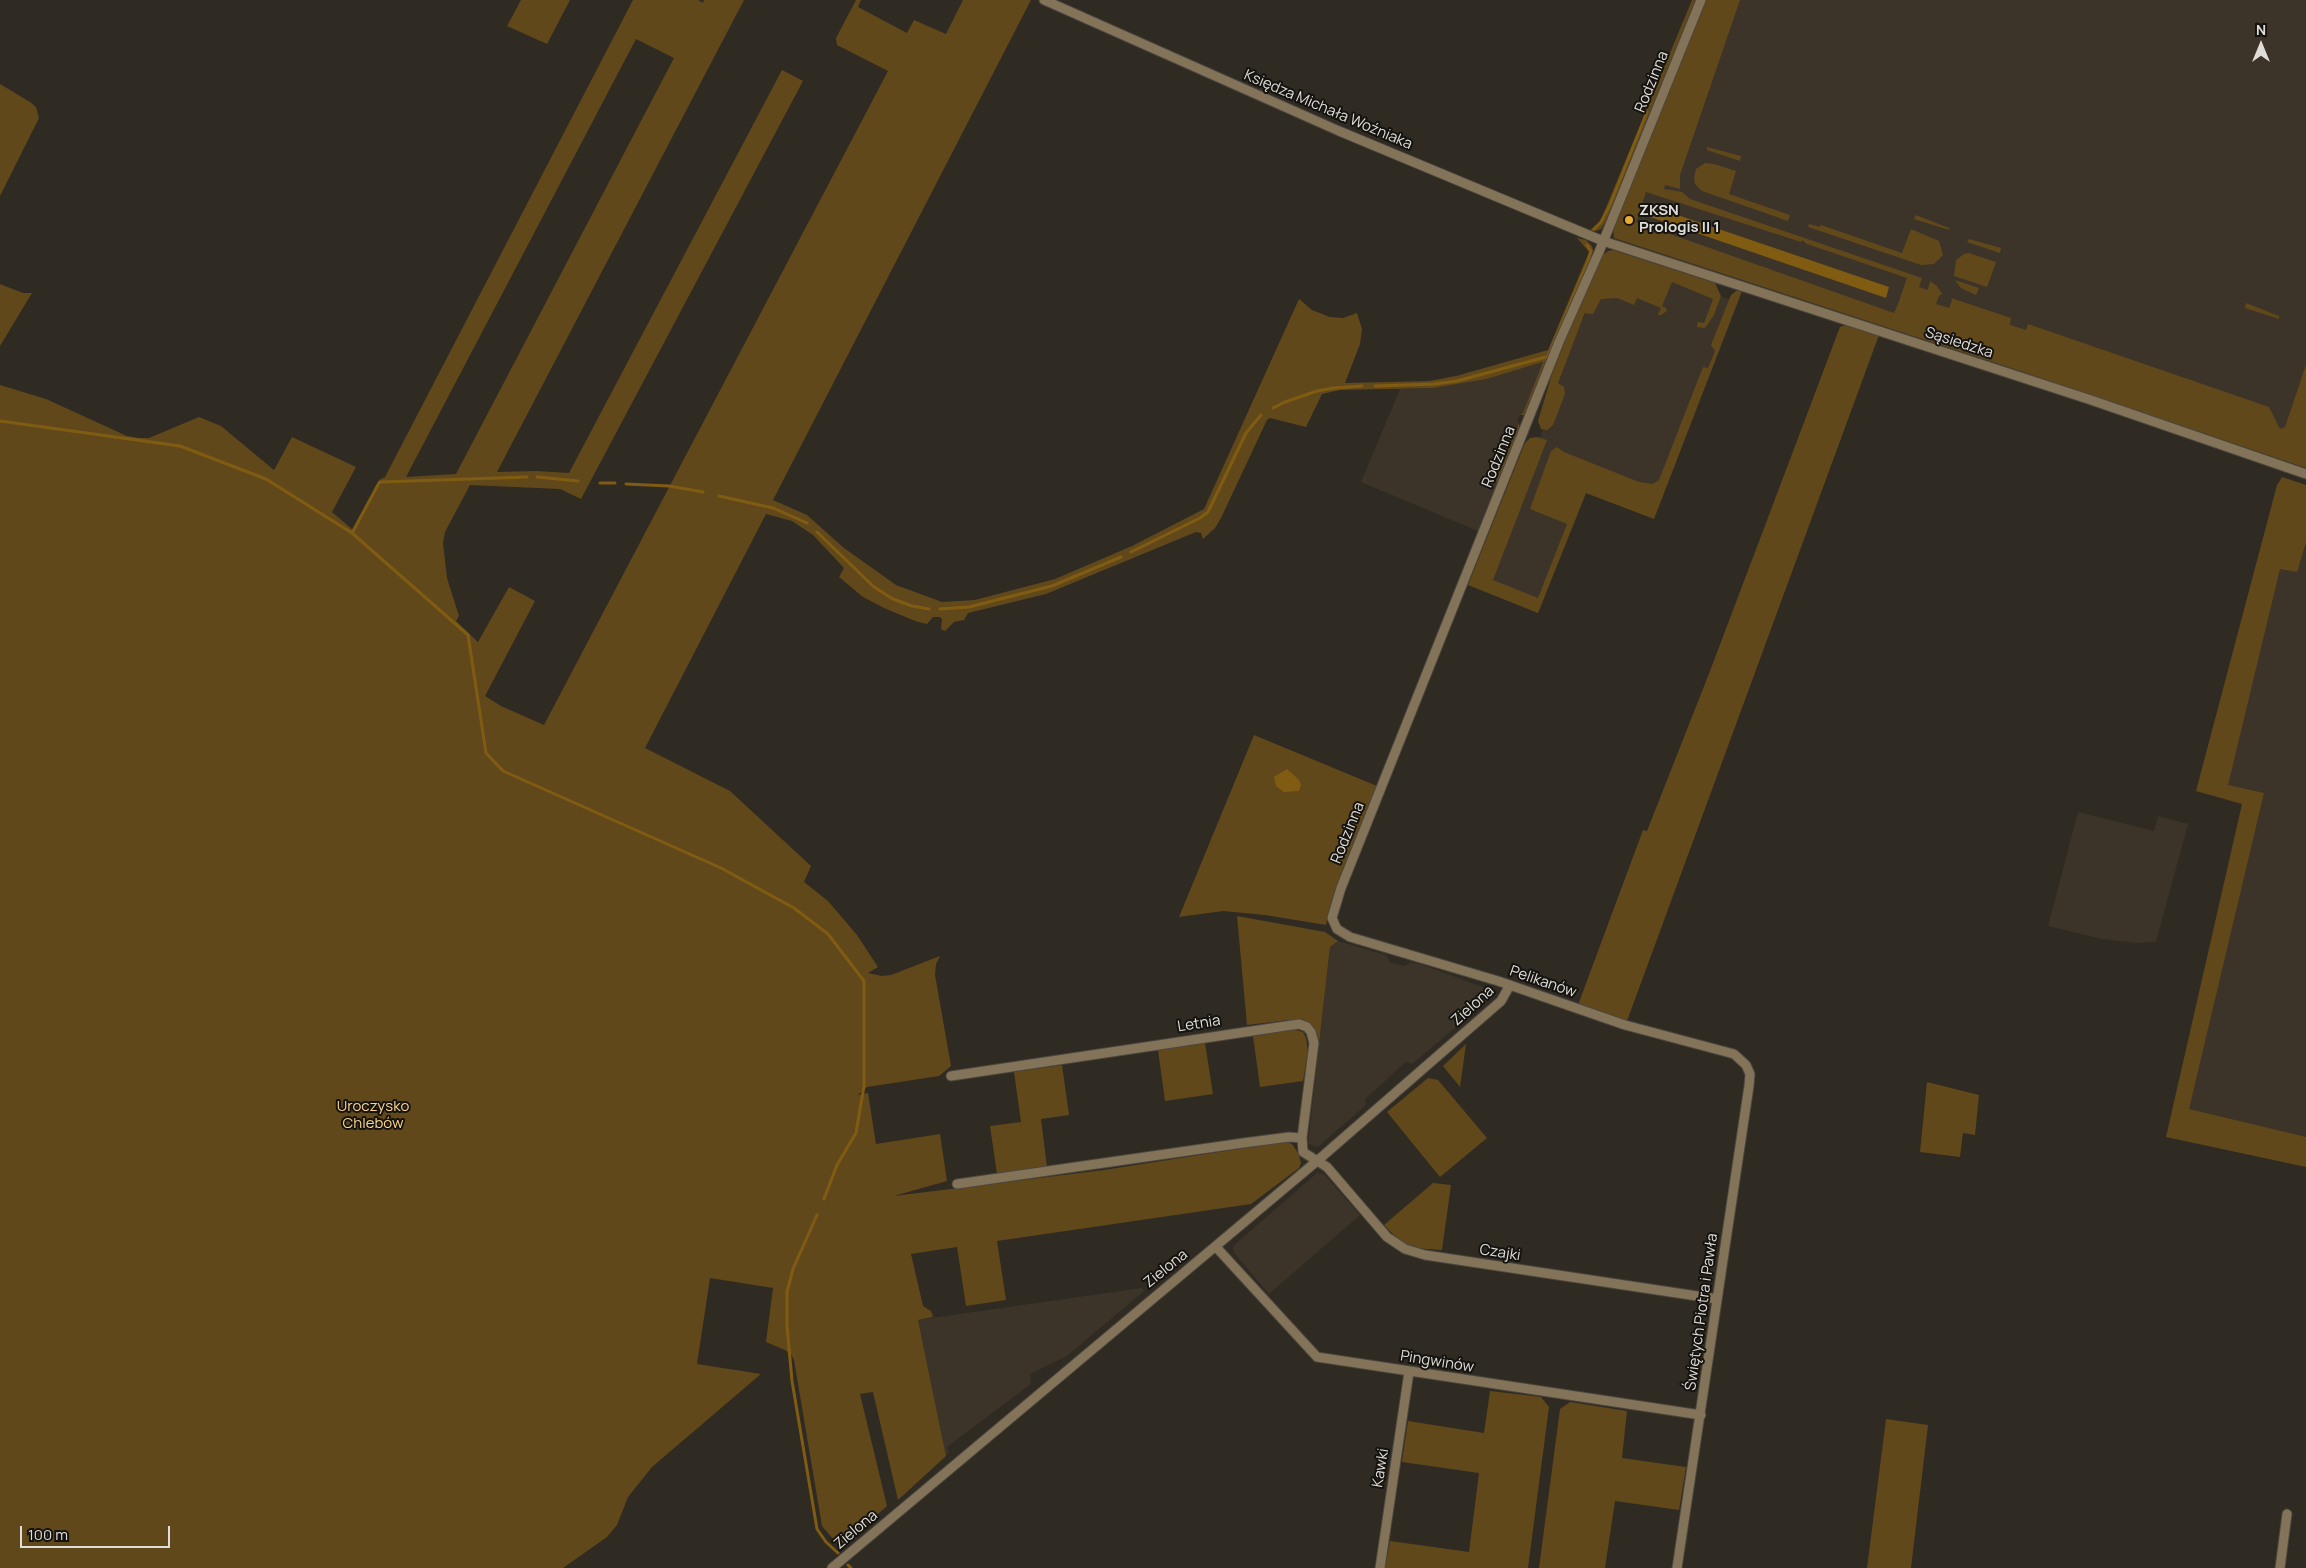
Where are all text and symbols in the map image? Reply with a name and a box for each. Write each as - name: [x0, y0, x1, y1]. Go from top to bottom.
- north arrow: [2236, 20, 2286, 70]
- text: N: [2256, 20, 2266, 39]
- street label: Rodzinna: [1632, 49, 1672, 115]
- street label: Księdza Michała Woźniaka: [1241, 66, 1415, 154]
- place label: ZKSN Prologis II 1: [1639, 202, 1720, 237]
- marker: ZKSN Prologis II 1: [1623, 214, 1635, 226]
- street label: Sąsiedzka: [1923, 324, 1995, 362]
- street label: Rodzinna: [1479, 424, 1519, 490]
- street label: Rodzinna: [1328, 800, 1368, 866]
- street label: Pelikanów: [1507, 962, 1579, 1002]
- street label: Zielona: [1448, 982, 1498, 1030]
- street label: Letnia: [1176, 1012, 1222, 1036]
- park label: Uroczysko Chlebów: [337, 1098, 409, 1133]
- street label: Świętych Piotra i Pawła: [1682, 1232, 1722, 1392]
- street label: Czajki: [1478, 1241, 1522, 1265]
- street label: Zielona: [1140, 1246, 1192, 1292]
- street label: Pingwinów: [1399, 1347, 1475, 1377]
- street label: Kawki: [1369, 1447, 1393, 1489]
- street label: Zielona: [831, 1507, 881, 1553]
- scale bar: [22, 1516, 172, 1548]
- text: 100 m: [28, 1524, 68, 1545]

